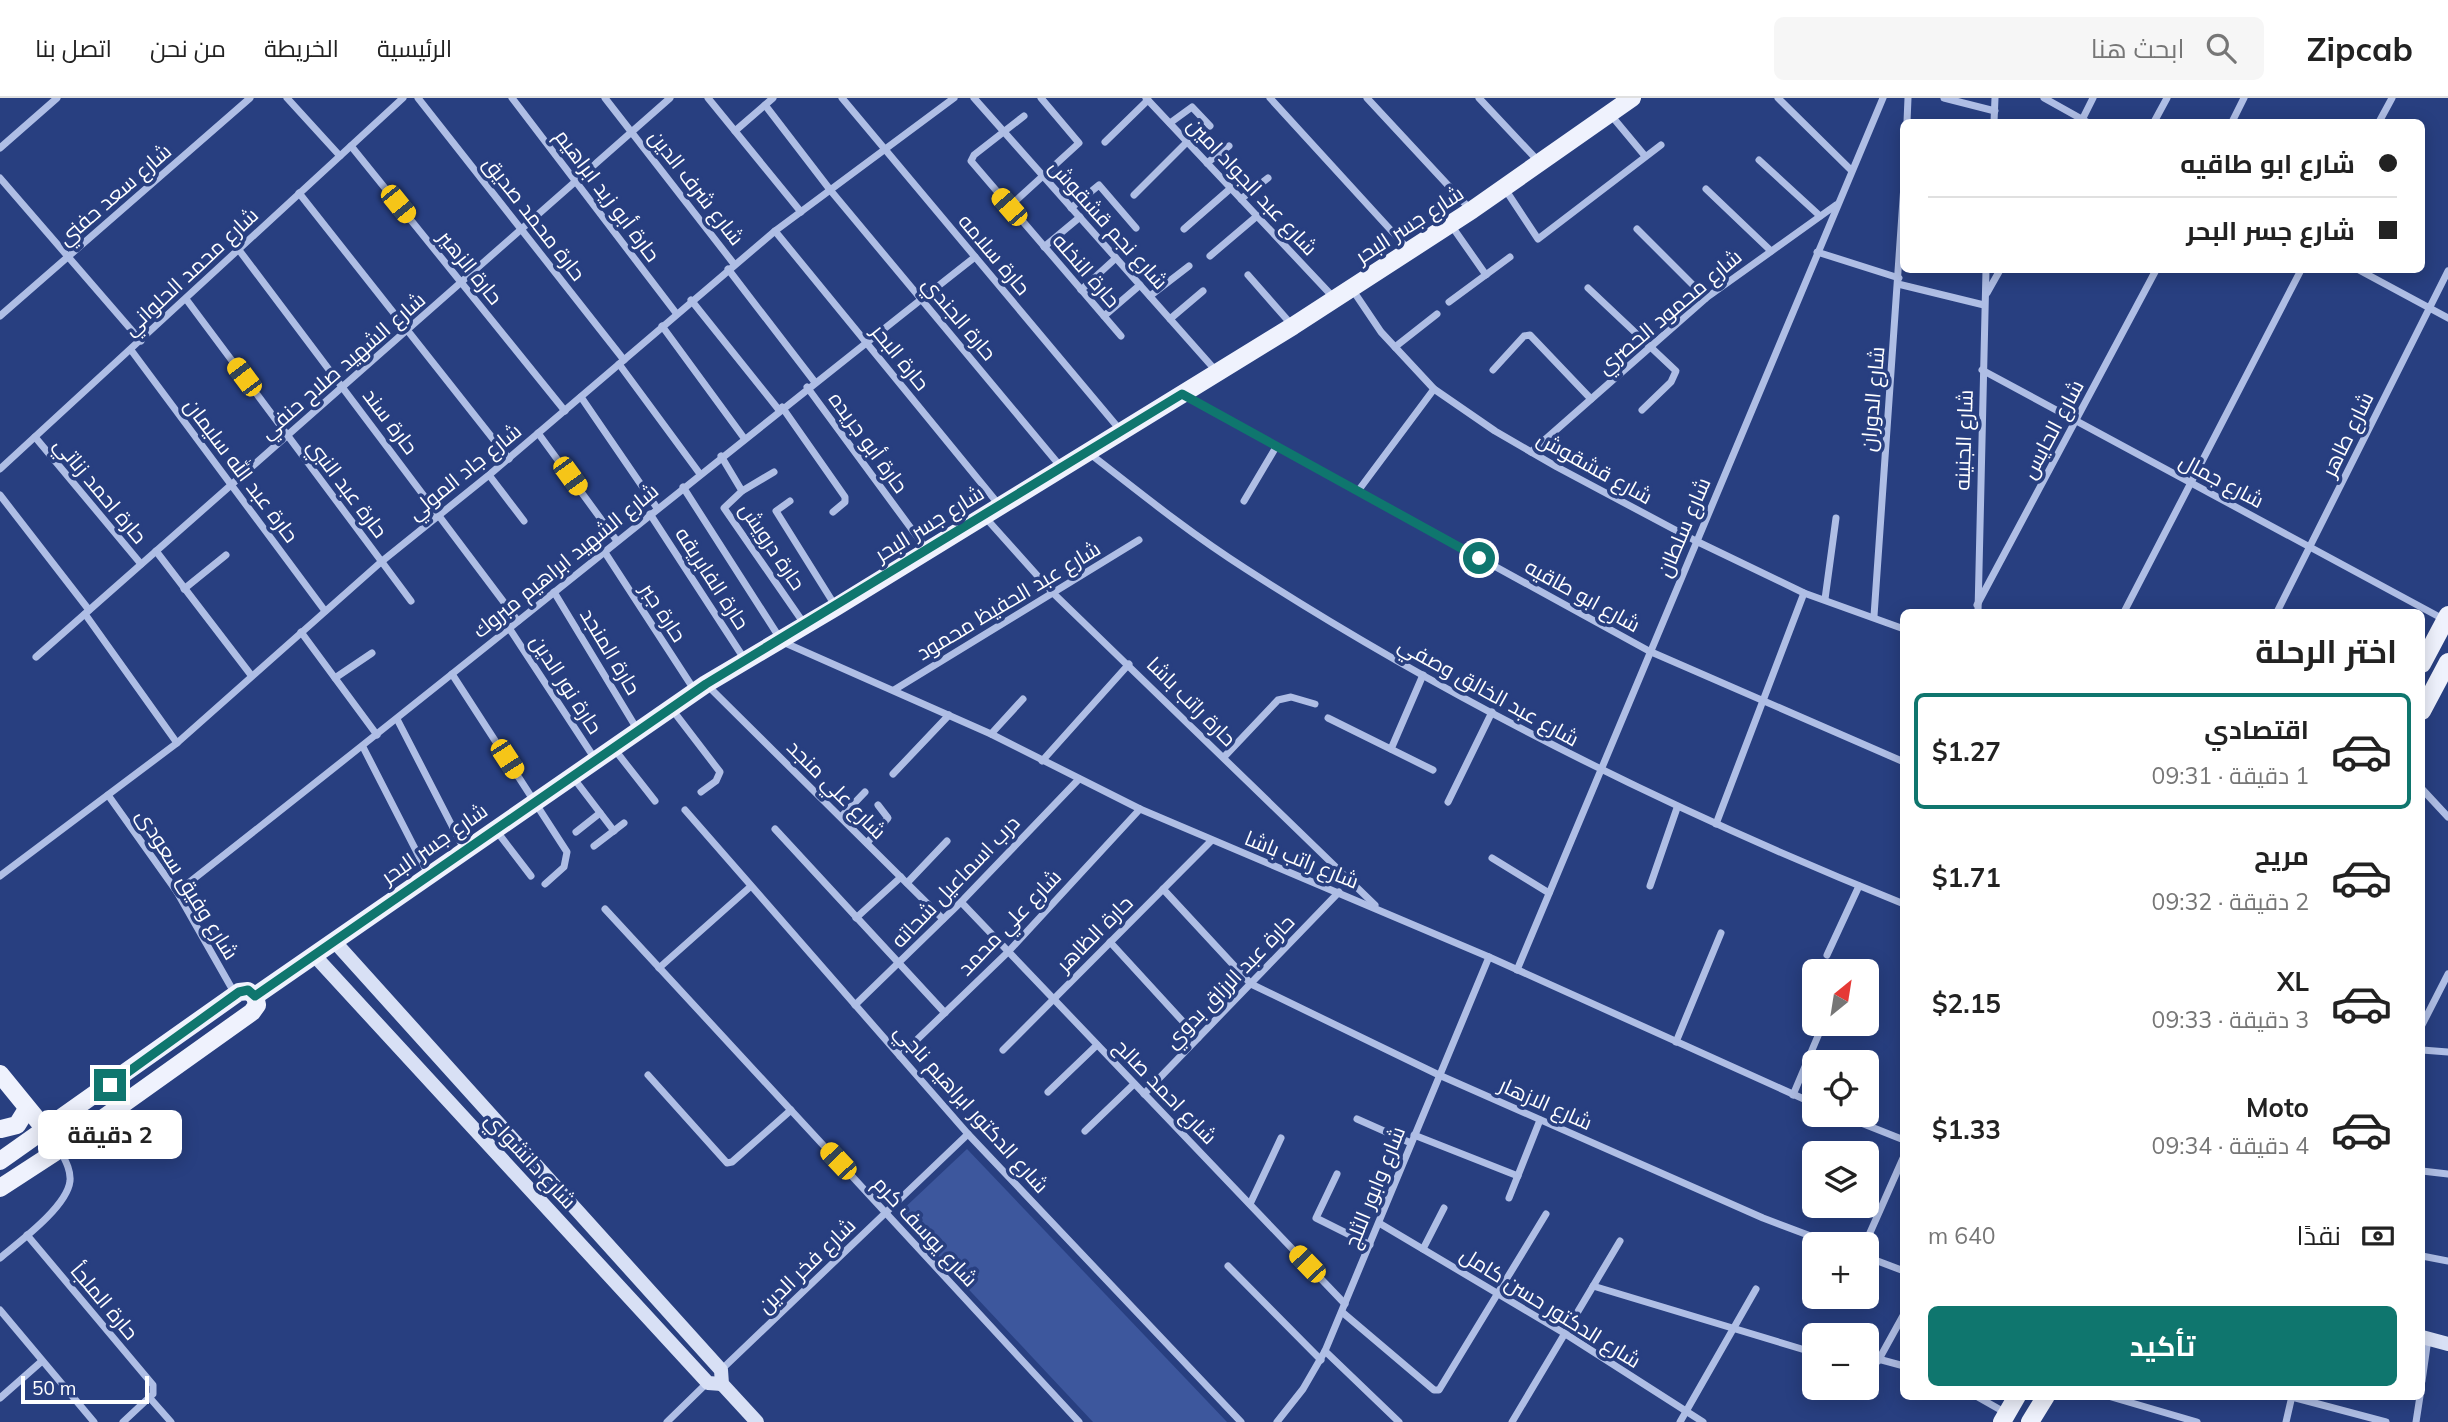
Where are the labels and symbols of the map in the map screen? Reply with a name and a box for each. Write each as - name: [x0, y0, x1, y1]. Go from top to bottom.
- street label: شارع عبد الجواد امين: [1181, 112, 1324, 262]
- street label: حارة أبو زيد ابراهيم: [548, 124, 666, 268]
- street label: شارع شرف الدين: [642, 124, 750, 251]
- street label: شارع سعد حفني: [52, 138, 179, 253]
- street label: حارة محمد صديق: [477, 150, 592, 286]
- street label: شارع نجم قشقوش: [1042, 154, 1174, 296]
- street label: شارع جسر البحر: [1349, 179, 1469, 271]
- car: [377, 181, 420, 227]
- car: [988, 184, 1031, 230]
- street label: شارع محمد الحلواني: [117, 202, 266, 343]
- street label: حارة سلامه: [953, 208, 1037, 300]
- street label: حارة الزهير: [433, 224, 509, 309]
- street label: حارة النخله: [1048, 228, 1126, 312]
- street label: شارع محمود الحصري: [1591, 243, 1749, 382]
- street label: حارة الجندي: [914, 271, 1003, 368]
- street label: شارع الشهيد صلاح حنفي: [254, 286, 433, 447]
- street label: حارة البحر: [866, 318, 936, 395]
- street label: شارع الدوران: [1854, 345, 1892, 453]
- car: [223, 354, 266, 400]
- street label: شارع الحايس: [2015, 375, 2091, 484]
- street label: حارة سند: [358, 383, 424, 459]
- street label: حارة أبو جريده: [824, 386, 914, 498]
- street label: شارع طاهر: [2315, 387, 2380, 482]
- street label: شارع الجنينه: [1948, 389, 1980, 491]
- street label: حارة عبد الله سليمان: [178, 393, 305, 548]
- street label: شارع جاد المولي: [402, 417, 529, 528]
- street label: شارع قشقوش: [1532, 425, 1657, 511]
- street label: حارة احمد زناتي: [46, 432, 153, 551]
- street label: حارة عبد النبي: [299, 433, 394, 545]
- street label: شارع جمال: [2174, 447, 2269, 515]
- car: [550, 453, 591, 499]
- street label: شارع سلطان: [1650, 473, 1717, 582]
- street label: شارع الشهيد ابراهيم مبروك: [467, 477, 664, 645]
- street label: شارع جسر البحر: [869, 479, 989, 569]
- street label: حارة درويش: [733, 497, 812, 595]
- street label: حارة الفابريقه: [670, 522, 756, 634]
- street label: شارع عبد الحفيظ محمود: [911, 535, 1106, 667]
- route start: [1463, 542, 1495, 574]
- street label: شارع ابو طاقيه: [1520, 553, 1645, 639]
- street label: حارة جبر: [635, 577, 693, 646]
- street label: حارة المنجد: [575, 603, 647, 699]
- street label: حارة نور الدين: [525, 630, 609, 739]
- street label: شارع عبد الخالق وصفي: [1392, 631, 1584, 755]
- street label: حارة راتب باشا: [1142, 651, 1242, 751]
- street label: شارع علي منجد: [779, 734, 892, 847]
- car: [487, 736, 528, 782]
- street label: شارع جسر البحر: [375, 797, 493, 891]
- street label: شارع وفيق سعودى: [130, 804, 245, 965]
- street label: درب اسماعيل شحاته: [885, 809, 1025, 953]
- street label: شارع راتب باشا: [1240, 824, 1363, 896]
- street label: شارع علي محمد: [952, 863, 1069, 983]
- street label: حارة الظاهر: [1050, 889, 1138, 977]
- street label: حارة عبد الرزاق بدوي: [1159, 909, 1302, 1056]
- north arrow: [1802, 959, 1880, 1036]
- street label: شارع الدكتور ابراهيم ناجي: [886, 1018, 1055, 1201]
- street label: شارع احمد صالح: [1108, 1033, 1223, 1151]
- route end: [94, 1069, 126, 1101]
- street label: شارع الازهار: [1494, 1071, 1597, 1137]
- street label: شارع دانشواي: [477, 1106, 582, 1216]
- callout: 2 دقيقة: [38, 1110, 182, 1158]
- street label: شارع وابور الثلج: [1338, 1122, 1412, 1253]
- car: [816, 1138, 861, 1184]
- street label: شارع يوسف كرم: [867, 1170, 984, 1293]
- street label: شارع فخر الدين: [752, 1212, 862, 1320]
- street label: شارع الدكتور حسن كامل: [1455, 1241, 1646, 1375]
- car: [1285, 1242, 1330, 1286]
- street label: حارة الملجأ: [65, 1257, 145, 1345]
- scale bar: [21, 1373, 149, 1405]

